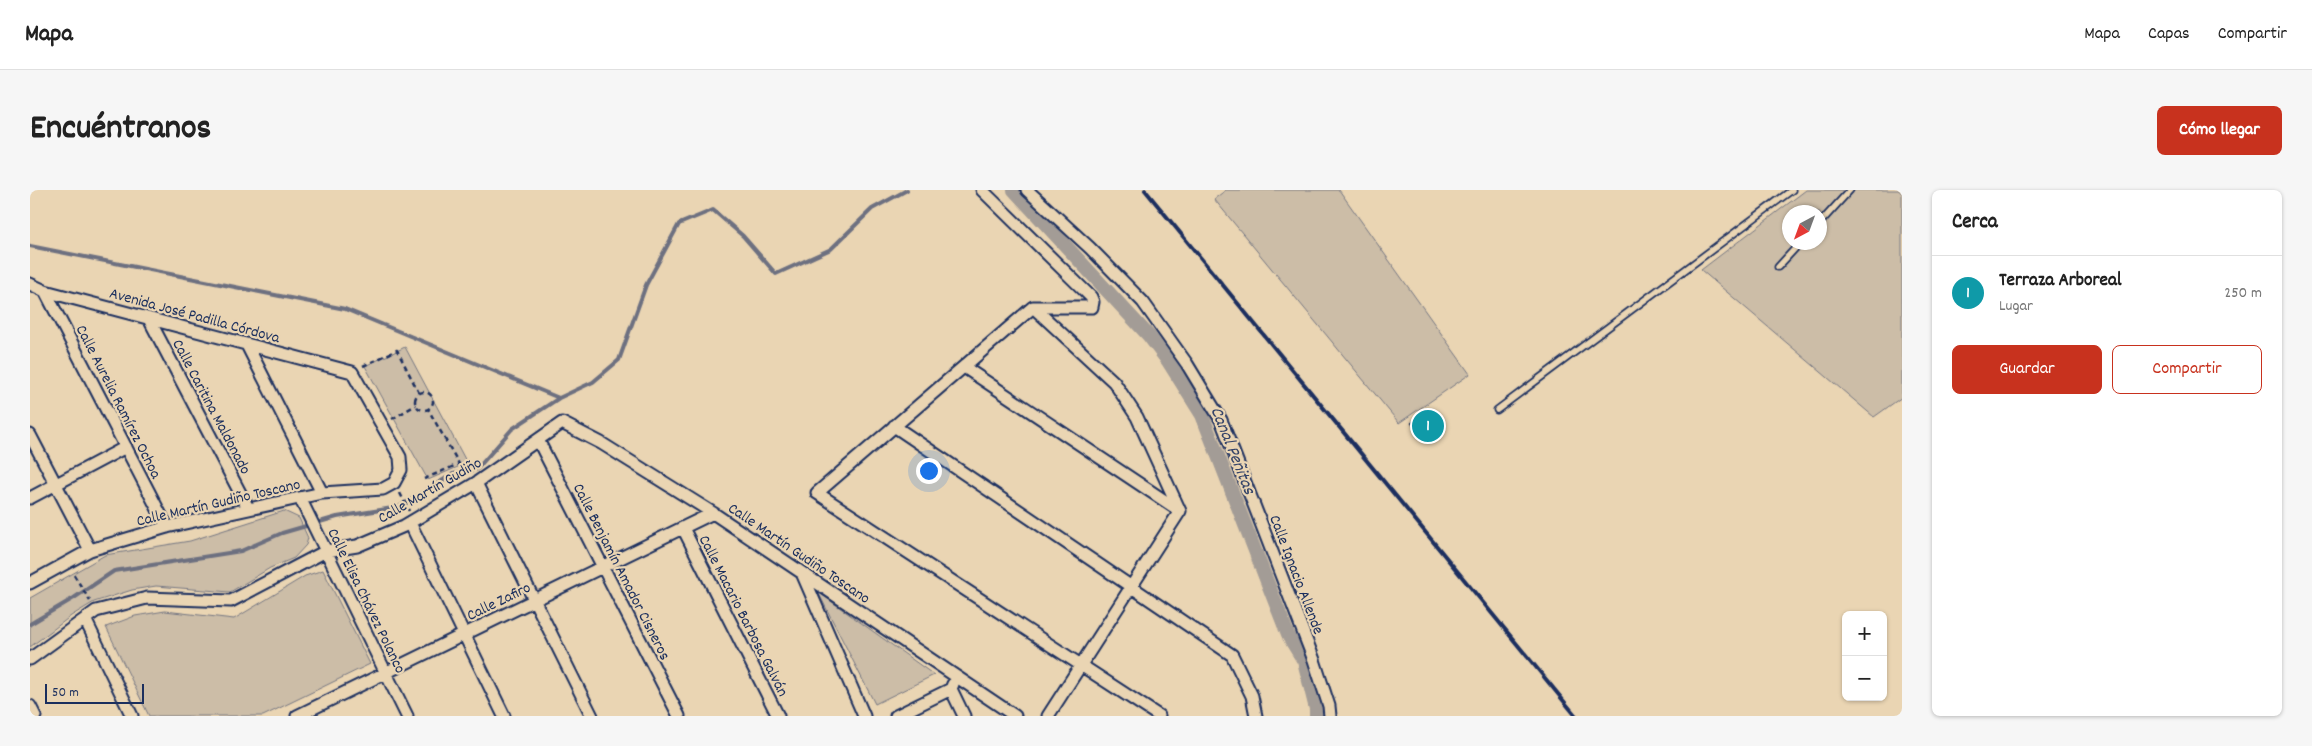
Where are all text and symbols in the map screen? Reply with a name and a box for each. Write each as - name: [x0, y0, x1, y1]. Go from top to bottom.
- text: Mapa: [25, 18, 73, 52]
- text: Mapa: [2084, 22, 2120, 47]
- text: Capas: [2148, 22, 2190, 47]
- text: Compartir: [2218, 22, 2287, 47]
- text: Encuéntranos: [30, 105, 211, 155]
- button: Cómo llegar: [2157, 106, 2282, 155]
- north arrow: [1782, 205, 1827, 250]
- text: Cerca: [1952, 208, 1998, 238]
- text: Terraza Arboreal: [1999, 268, 2121, 295]
- text: 1: [1966, 282, 1970, 305]
- text: 250 m: [2224, 282, 2262, 305]
- street label: Avenida José Padilla Córdova: [107, 283, 283, 350]
- text: Lugar: [1999, 295, 2033, 318]
- street label: Calle Aurelia Ramírez Ochoa: [69, 321, 167, 483]
- street label: Calle Caritina Maldonado: [165, 335, 256, 479]
- button: Guardar: [1952, 345, 2102, 394]
- button: Compartir: [2112, 345, 2262, 394]
- water label: Canal Peñitas: [1203, 403, 1261, 499]
- pin: 1: [1412, 407, 1444, 445]
- street label: Calle Martín Gudiño: [374, 452, 486, 530]
- your location: [916, 458, 942, 484]
- street label: Calle Martín Gudiño Toscano: [134, 473, 303, 533]
- street label: Calle Benjamín Amador Cisneros: [566, 480, 676, 665]
- street label: Calle Martín Gudiño Toscano: [723, 498, 874, 610]
- street label: Calle Ignacio Allende: [1262, 512, 1329, 638]
- street label: Calle Elisa Chávez Polanco: [321, 525, 411, 678]
- street label: Calle Macario Barbosa Galván: [692, 531, 794, 701]
- street label: Calle Zafiro: [463, 577, 535, 628]
- map controls: [1842, 611, 1887, 701]
- button: +: [1842, 611, 1887, 656]
- button: −: [1842, 656, 1887, 701]
- scale bar: [45, 681, 144, 704]
- text: 50 m: [52, 683, 79, 703]

